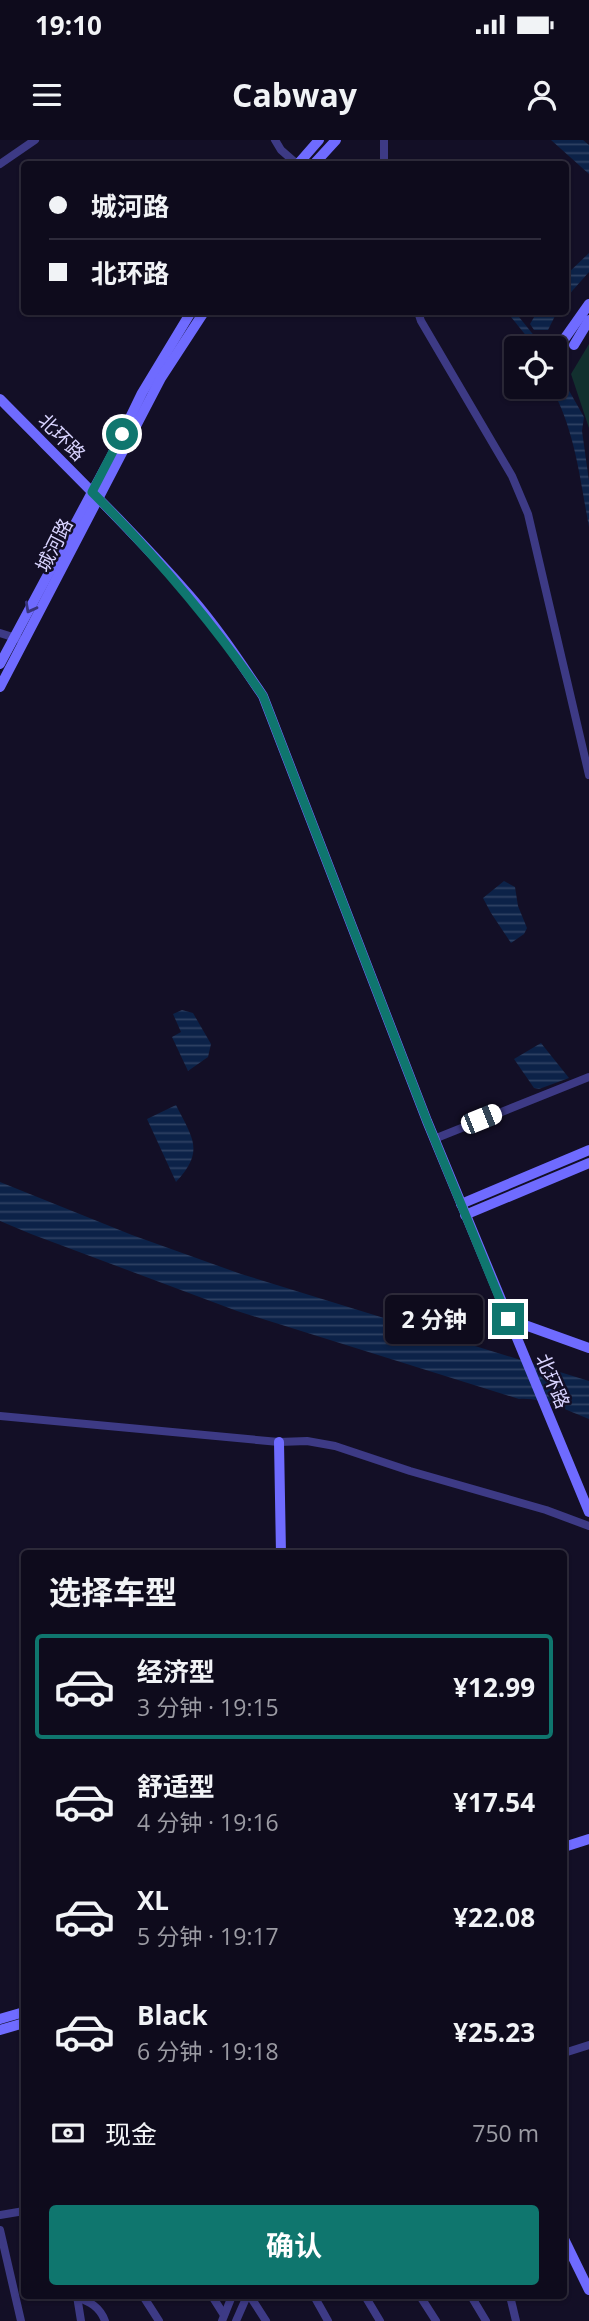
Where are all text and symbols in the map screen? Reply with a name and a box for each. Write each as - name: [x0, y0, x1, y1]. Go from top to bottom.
- text: 19:10: [35, 7, 102, 43]
- text: Cabway: [232, 73, 357, 116]
- icon: menu: [28, 76, 66, 114]
- icon: person: [523, 76, 561, 114]
- text: 城河路: [91, 188, 169, 224]
- text: 北环路: [91, 255, 169, 291]
- map controls: [504, 336, 567, 399]
- button: locate: [504, 336, 567, 399]
- street label: 北环路: [33, 408, 91, 466]
- route start: [106, 418, 138, 450]
- street label: 城河路: [29, 514, 79, 576]
- one-way arrow: [25, 601, 38, 613]
- car: [458, 1101, 505, 1137]
- callout: 2 分钟: [386, 1294, 484, 1344]
- text: 2 分钟: [401, 1303, 467, 1335]
- route end: [492, 1303, 524, 1335]
- street label: 北环路: [530, 1350, 576, 1412]
- text: 选择车型: [49, 1570, 177, 1613]
- text: 经济型: [137, 1653, 215, 1689]
- icon: car: [53, 1655, 116, 1718]
- text: ¥12.99: [453, 1669, 535, 1705]
- text: 3 分钟 · 19:15: [137, 1691, 279, 1723]
- text: 舒适型: [137, 1768, 215, 1804]
- icon: car: [53, 1770, 116, 1833]
- text: ¥17.54: [453, 1784, 535, 1820]
- text: 4 分钟 · 19:16: [137, 1806, 279, 1838]
- text: XL: [137, 1882, 169, 1918]
- icon: car: [53, 1885, 116, 1948]
- text: ¥22.08: [453, 1899, 535, 1935]
- text: 5 分钟 · 19:17: [137, 1920, 279, 1952]
- text: Black: [137, 1997, 208, 2033]
- icon: car: [53, 2000, 116, 2063]
- text: ¥25.23: [453, 2014, 535, 2050]
- text: 6 分钟 · 19:18: [137, 2035, 279, 2067]
- icon: cash: [49, 2114, 87, 2152]
- text: 现金: [105, 2116, 157, 2152]
- text: 750 m: [472, 2117, 539, 2149]
- button: 确认: [49, 2205, 539, 2285]

